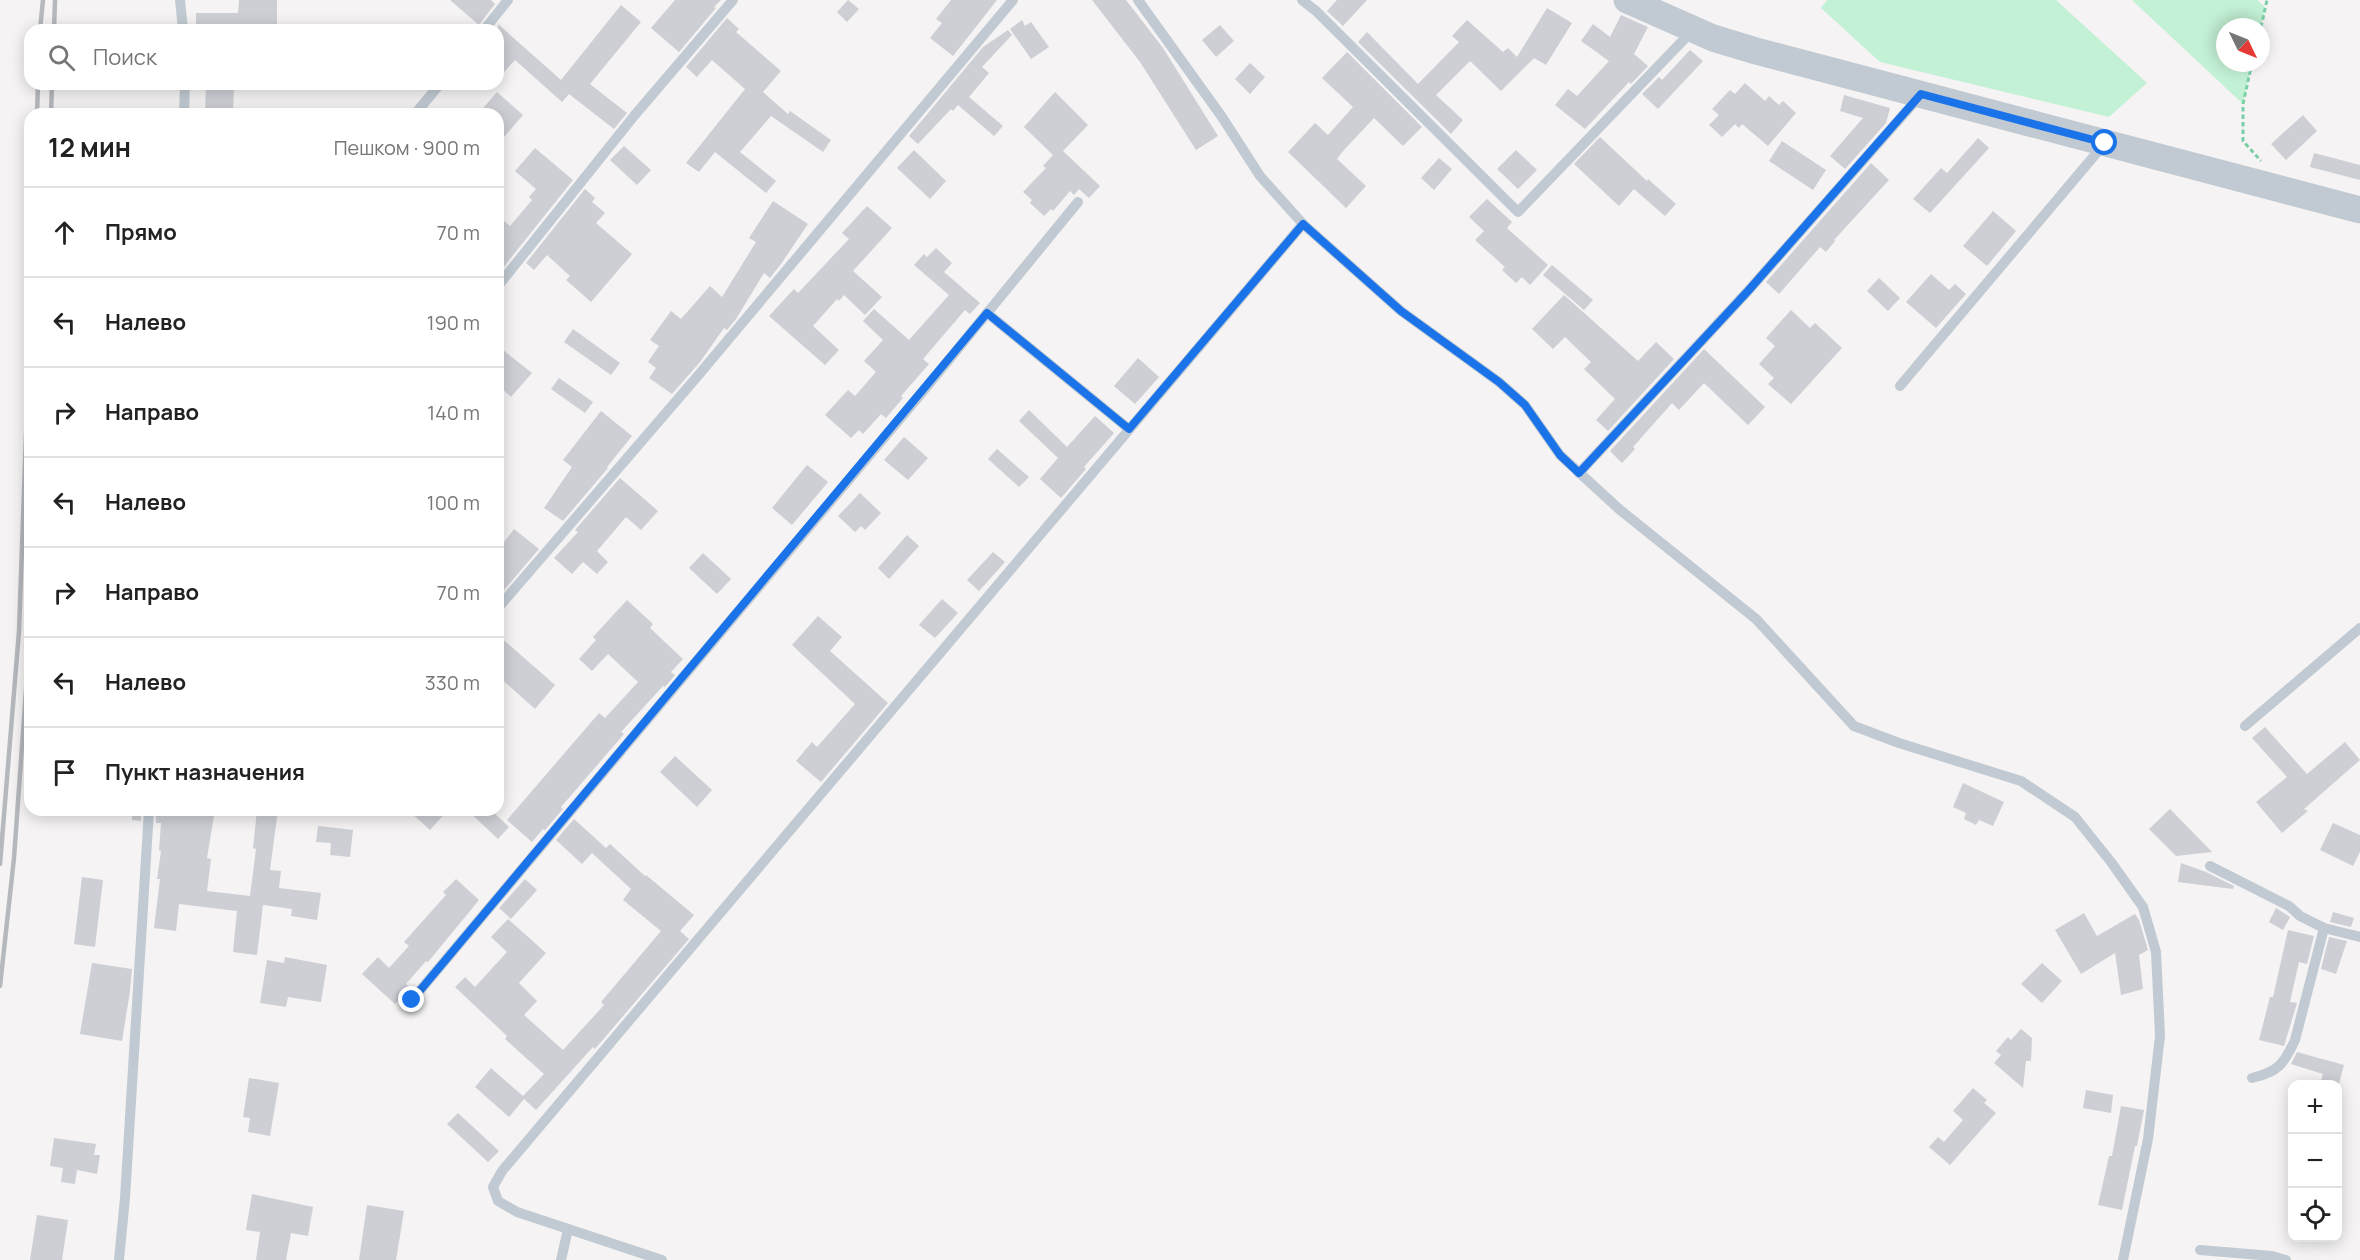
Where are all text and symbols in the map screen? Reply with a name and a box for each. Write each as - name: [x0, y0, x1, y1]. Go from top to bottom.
- north arrow: [2216, 18, 2270, 72]
- search box: [24, 24, 504, 90]
- icon: search: [45, 41, 78, 74]
- text: Поиск: [93, 42, 157, 72]
- text: 12 мин: [48, 129, 131, 165]
- route start: [2091, 129, 2117, 155]
- text: Пешком · 900 m: [334, 134, 480, 161]
- icon: ahead: [48, 216, 81, 249]
- text: Прямо: [105, 217, 177, 247]
- text: 70 m: [437, 219, 480, 246]
- icon: left: [48, 306, 81, 339]
- text: Налево: [105, 307, 186, 337]
- text: 190 m: [427, 309, 480, 336]
- icon: right: [48, 396, 81, 429]
- text: Направо: [105, 397, 199, 427]
- text: 140 m: [427, 399, 480, 426]
- icon: left: [48, 486, 81, 519]
- text: Налево: [105, 487, 186, 517]
- text: 100 m: [427, 489, 480, 516]
- icon: right: [48, 576, 81, 609]
- text: Направо: [105, 577, 199, 607]
- text: 70 m: [437, 579, 480, 606]
- icon: left: [48, 666, 81, 699]
- text: Налево: [105, 667, 186, 697]
- text: 330 m: [425, 669, 480, 696]
- icon: arrive: [48, 756, 81, 789]
- text: Пункт назначения: [105, 757, 305, 787]
- route end: [398, 986, 424, 1012]
- map controls: [2288, 1080, 2342, 1242]
- button: +: [2288, 1080, 2342, 1134]
- button: −: [2288, 1134, 2342, 1188]
- button: locate: [2288, 1188, 2342, 1242]

